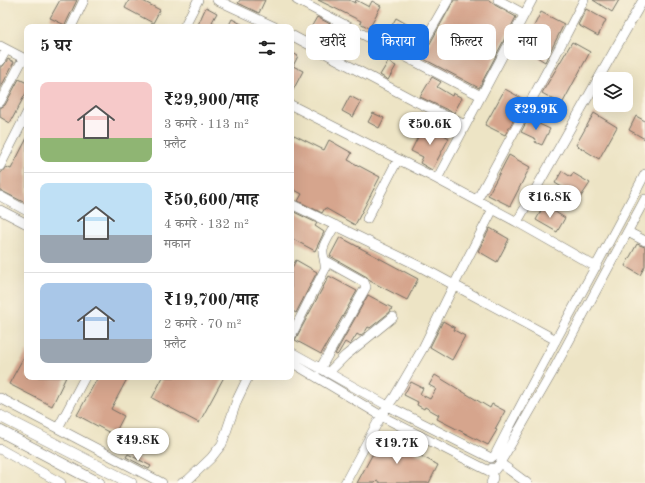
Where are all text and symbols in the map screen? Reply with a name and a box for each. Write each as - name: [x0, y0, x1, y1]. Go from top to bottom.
- chip: खरीदें: [306, 24, 360, 60]
- chip: किराया: [368, 24, 429, 60]
- chip: फ़िल्टर: [437, 24, 496, 60]
- chip: नया: [504, 24, 551, 60]
- icon: filters: [256, 37, 278, 59]
- text: 5 घर: [40, 38, 72, 55]
- map controls: [593, 72, 633, 112]
- button: layers: [593, 72, 633, 112]
- text: ₹29,900/माह: [164, 92, 258, 109]
- pin: ₹29.9K: [503, 97, 569, 131]
- icon: home: [72, 98, 120, 146]
- text: ₹29.9K: [514, 103, 558, 116]
- pin: ₹50.6K: [397, 112, 463, 146]
- text: 3 कमरे · 113 m²: [164, 118, 249, 131]
- text: ₹50.6K: [408, 118, 452, 131]
- text: फ़्लैट: [164, 138, 186, 151]
- pin: ₹16.8K: [517, 185, 583, 219]
- text: ₹16.8K: [528, 191, 572, 204]
- text: ₹50,600/माह: [164, 192, 258, 209]
- icon: home: [72, 199, 120, 247]
- text: 4 कमरे · 132 m²: [164, 218, 249, 231]
- text: मकान: [164, 238, 190, 251]
- text: ₹19,700/माह: [164, 292, 258, 309]
- icon: home: [72, 299, 120, 347]
- text: 2 कमरे · 70 m²: [164, 318, 241, 331]
- text: फ़्लैट: [164, 338, 186, 351]
- pin: ₹49.8K: [105, 428, 171, 462]
- pin: ₹19.7K: [364, 431, 430, 465]
- text: ₹49.8K: [116, 434, 160, 447]
- text: ₹19.7K: [375, 437, 419, 450]

